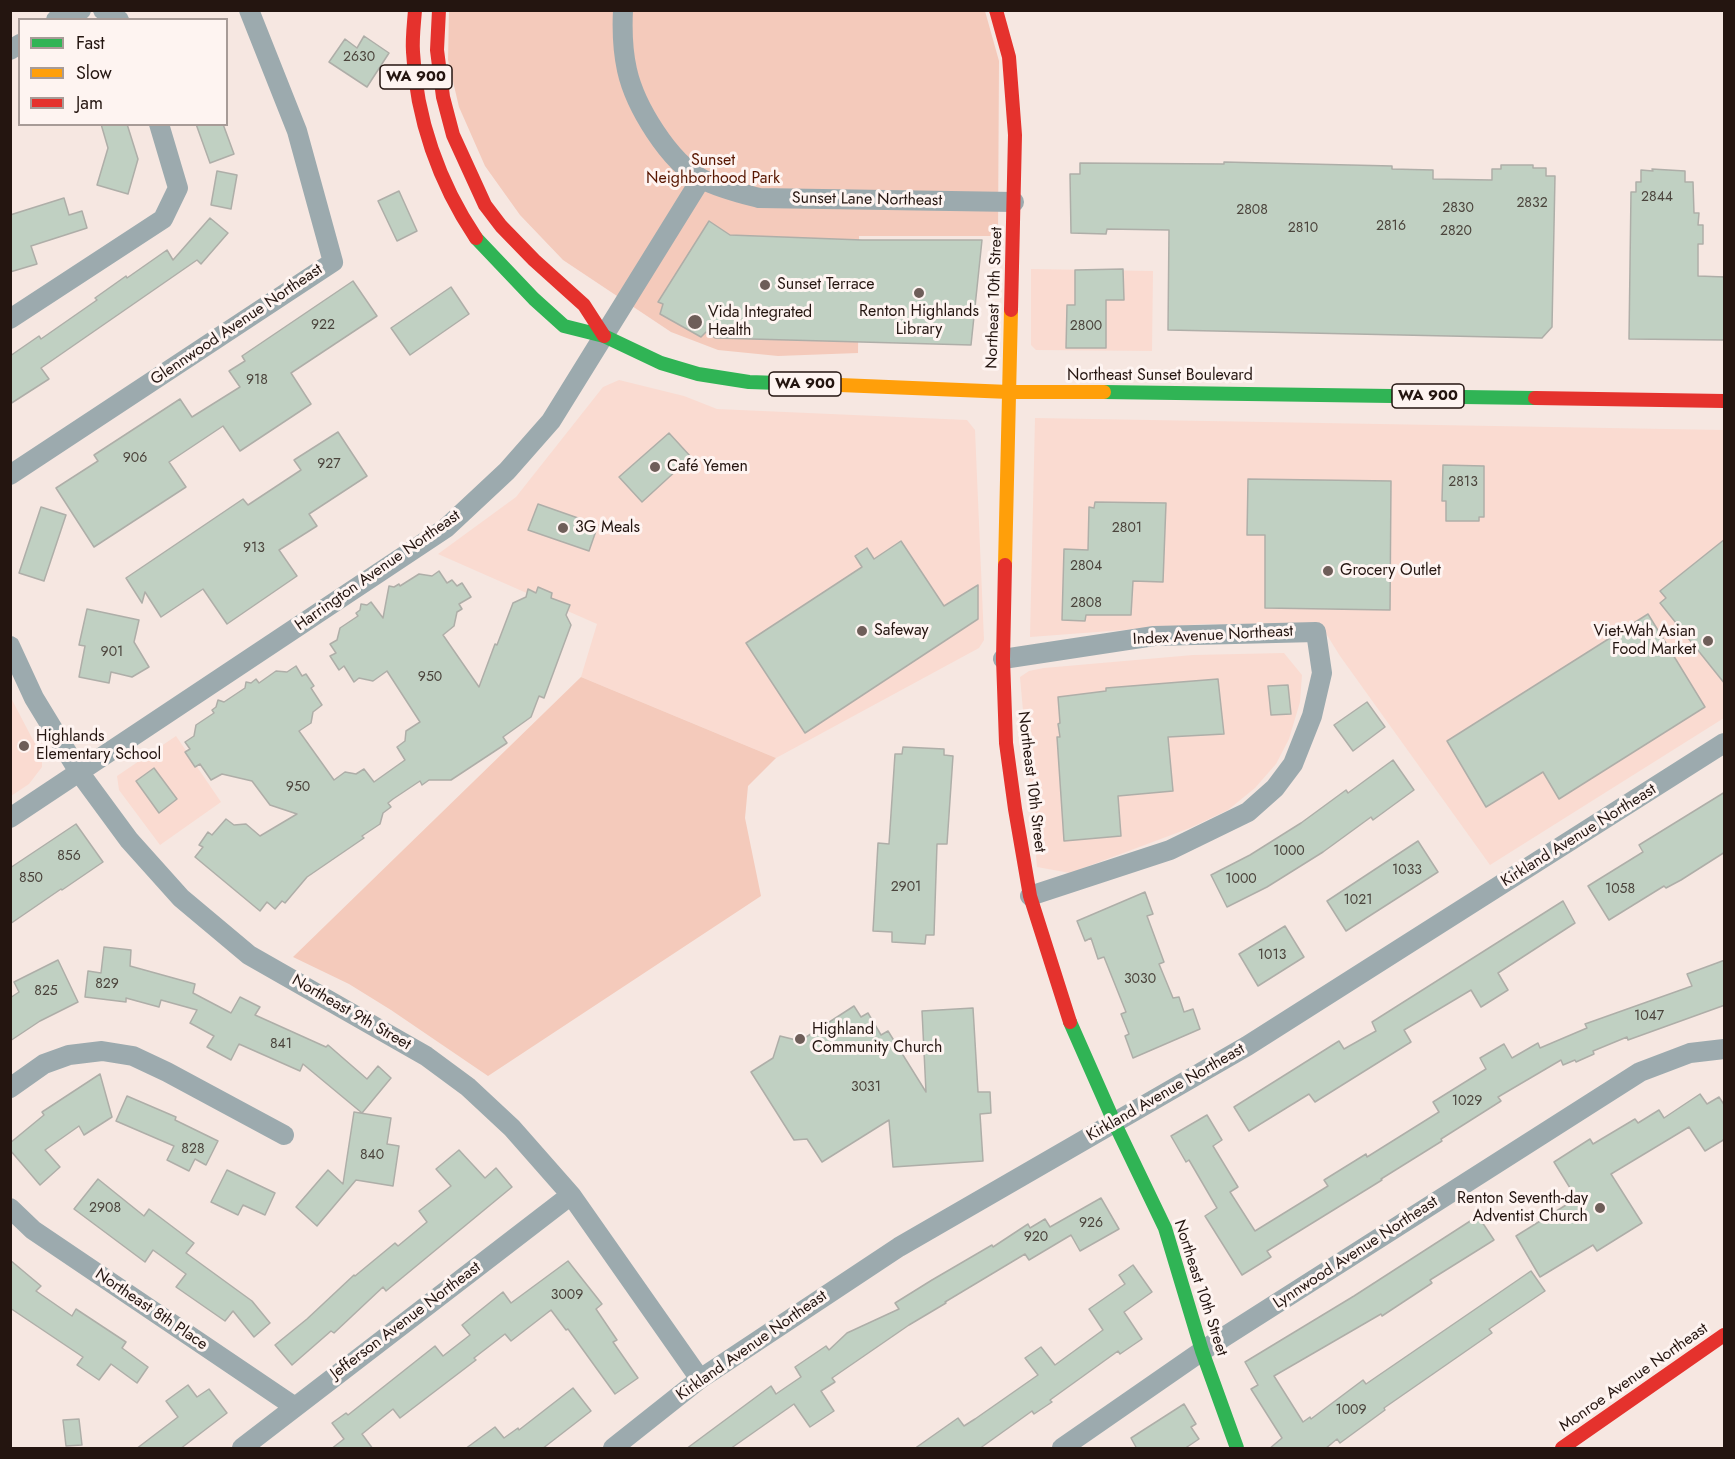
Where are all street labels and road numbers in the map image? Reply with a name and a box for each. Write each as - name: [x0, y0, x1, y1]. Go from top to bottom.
- road number: WA 900: [380, 65, 452, 89]
- street label: Sunset Lane Northeast: [792, 189, 942, 211]
- street label: Northeast 10th Street: [983, 227, 1007, 369]
- street label: Glennwood Avenue Northeast: [148, 260, 326, 390]
- street label: Northeast Sunset Boulevard: [1067, 366, 1253, 386]
- road number: WA 900: [769, 372, 841, 396]
- road number: WA 900: [1392, 384, 1464, 408]
- street label: Harrington Avenue Northeast: [292, 507, 464, 635]
- street label: Index Avenue Northeast: [1132, 622, 1294, 650]
- street label: Northeast 10th Street: [1013, 710, 1049, 854]
- street label: Kirkland Avenue Northeast: [1498, 780, 1660, 892]
- street label: Northeast 9th Street: [288, 971, 414, 1055]
- street label: Kirkland Avenue Northeast: [1084, 1040, 1248, 1146]
- street label: Lynnwood Avenue Northeast: [1270, 1193, 1442, 1313]
- street label: Northeast 10th Street: [1169, 1218, 1231, 1358]
- street label: Jefferson Avenue Northeast: [327, 1258, 485, 1384]
- street label: Northeast 8th Place: [91, 1265, 211, 1355]
- street label: Kirkland Avenue Northeast: [673, 1287, 831, 1405]
- street label: Monroe Avenue Northeast: [1556, 1319, 1712, 1437]

